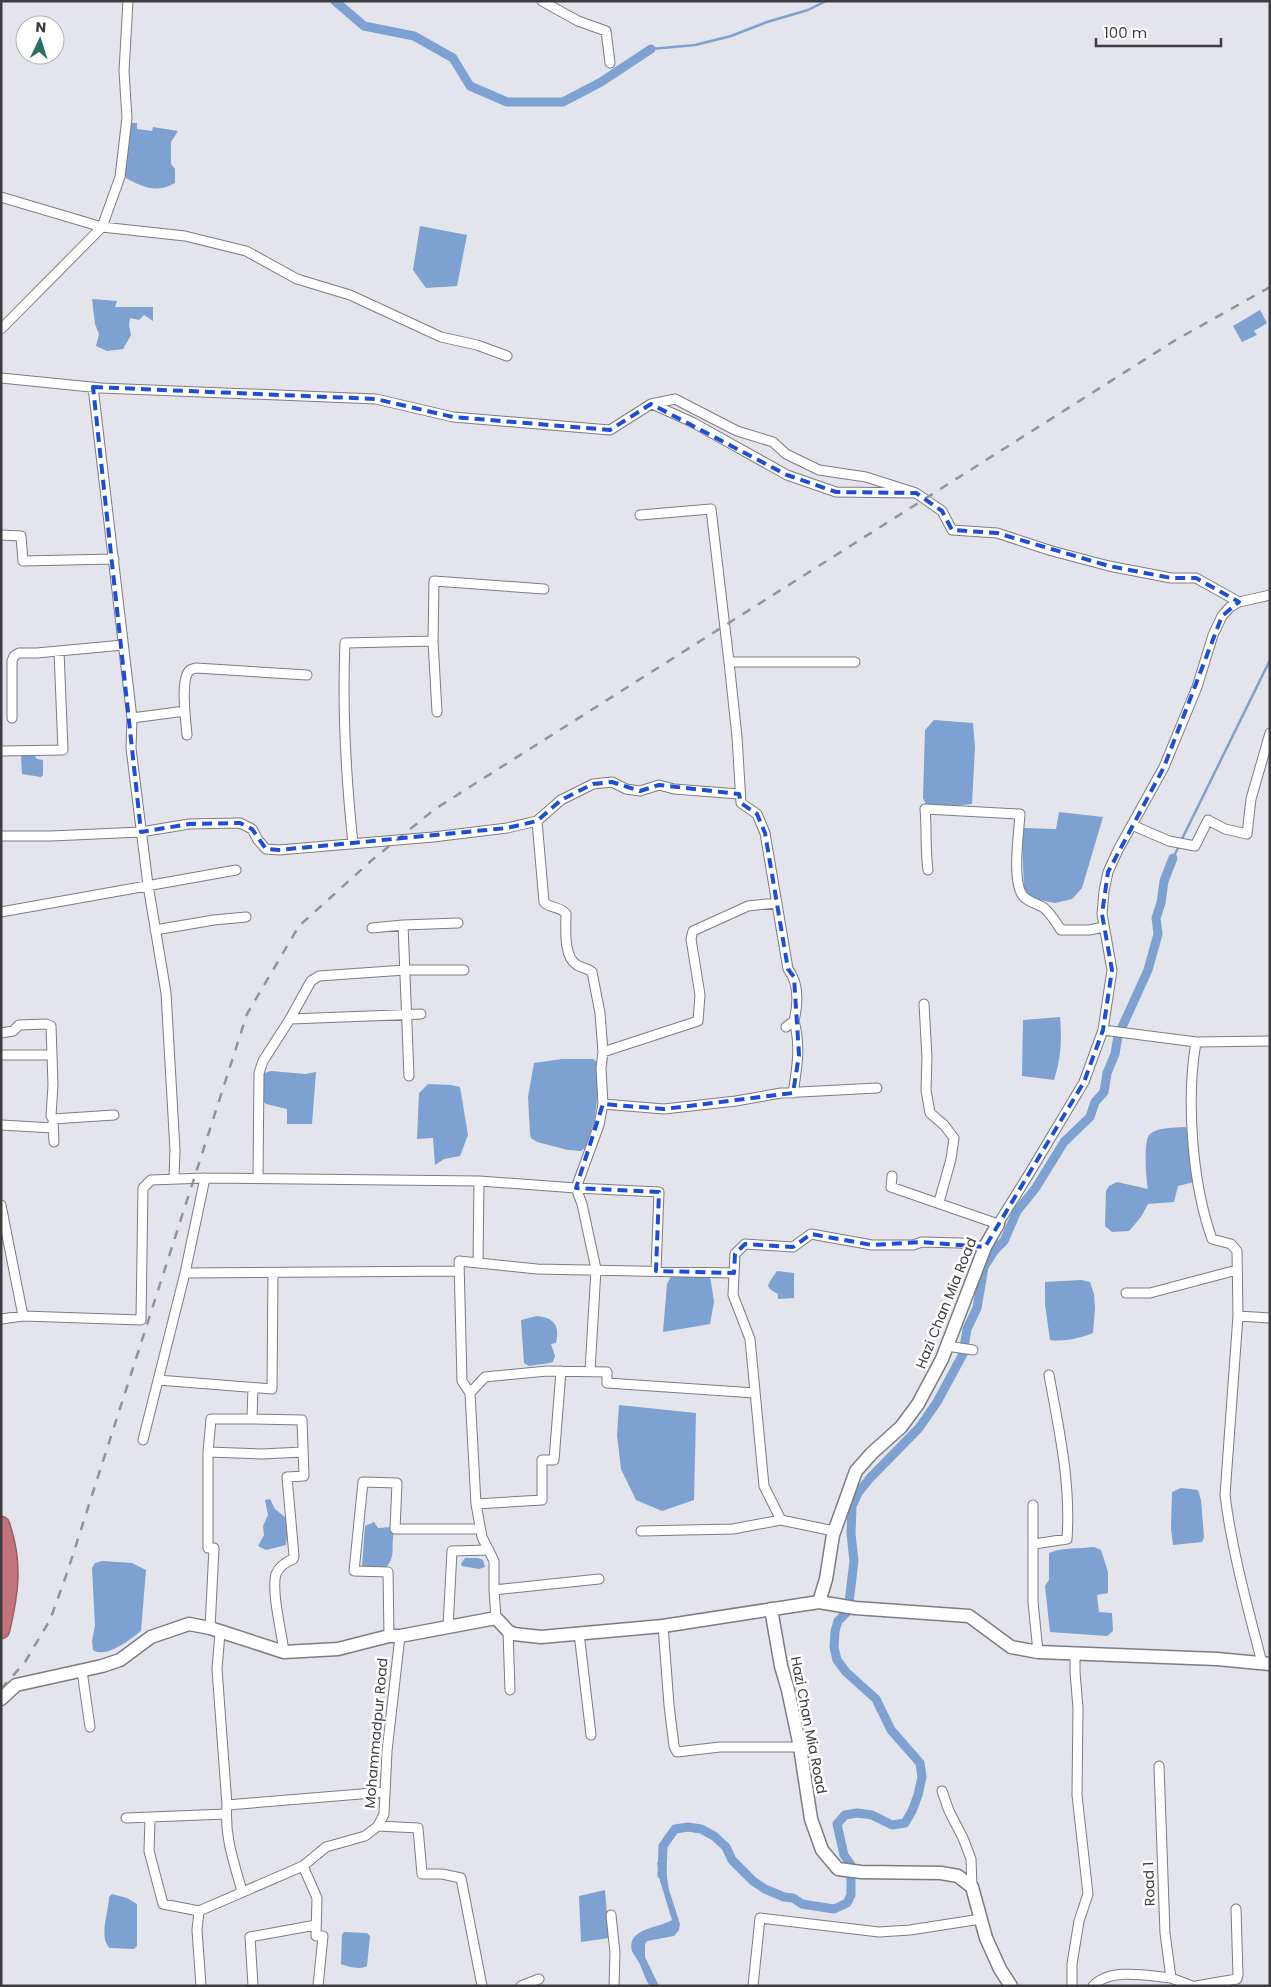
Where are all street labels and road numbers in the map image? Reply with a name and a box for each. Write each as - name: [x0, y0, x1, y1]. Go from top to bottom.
- street label: Hazi Chan Mia Road: [911, 1234, 981, 1372]
- street label: Hazi Chan Mia Road: [786, 1655, 832, 1795]
- street label: Mohammadpur Road: [359, 1657, 393, 1809]
- street label: Road 1: [1138, 1861, 1160, 1907]

